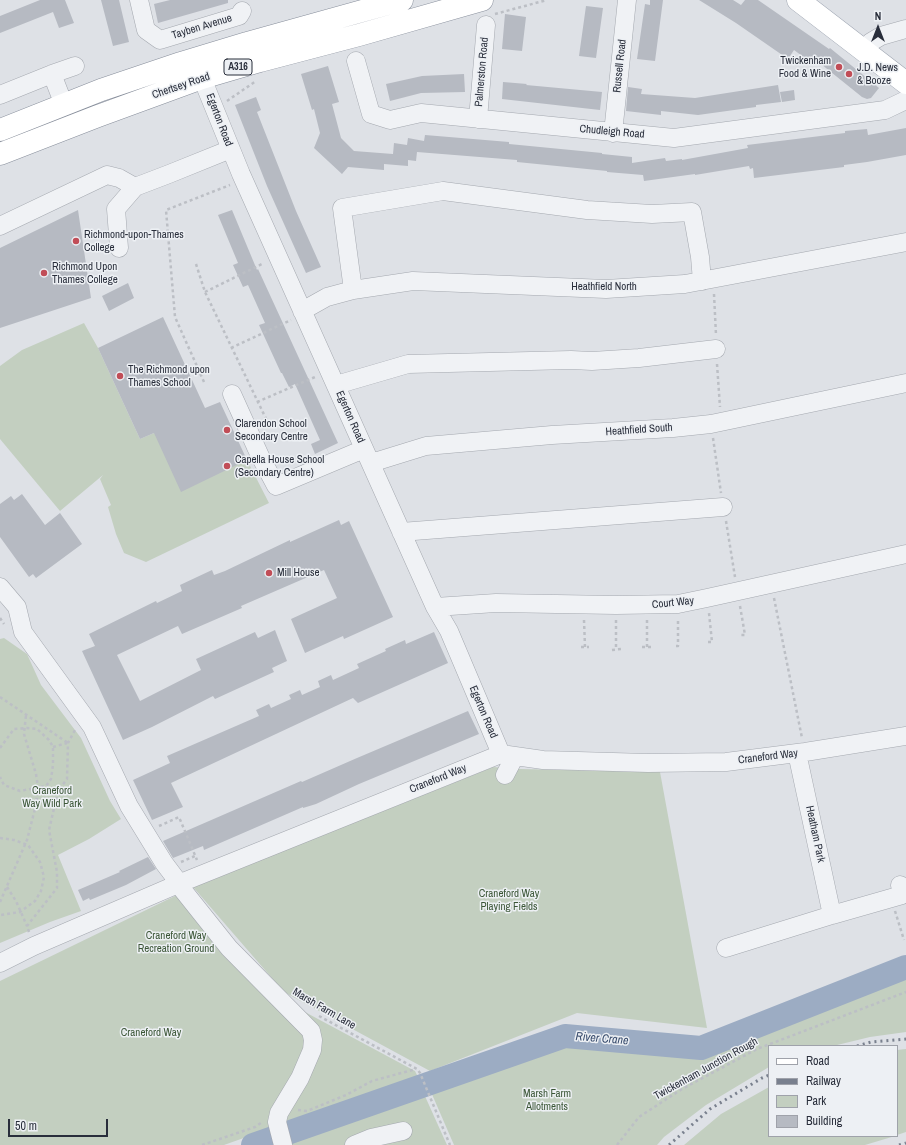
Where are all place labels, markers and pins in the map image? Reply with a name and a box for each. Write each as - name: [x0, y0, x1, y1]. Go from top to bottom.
- place label: Twickenham Food & Wine: [779, 54, 831, 80]
- place label: J.D. News & Booze: [857, 61, 898, 87]
- marker: Twickenham Food & Wine: [834, 62, 844, 72]
- marker: J.D. News & Booze: [844, 69, 854, 79]
- place label: Richmond-upon-Thames College: [84, 228, 184, 254]
- marker: Richmond-upon-Thames College: [71, 236, 81, 246]
- place label: Richmond Upon Thames College: [52, 260, 118, 286]
- marker: Richmond Upon Thames College: [39, 268, 49, 278]
- place label: The Richmond upon Thames School: [128, 363, 210, 389]
- marker: The Richmond upon Thames School: [115, 371, 125, 381]
- place label: Clarendon School Secondary Centre: [235, 417, 308, 443]
- marker: Clarendon School Secondary Centre: [222, 425, 232, 435]
- place label: Capella House School (Secondary Centre): [235, 453, 324, 479]
- marker: Capella House School (Secondary Centre): [222, 461, 232, 471]
- place label: Mill House: [277, 566, 320, 580]
- marker: Mill House: [264, 568, 274, 578]

